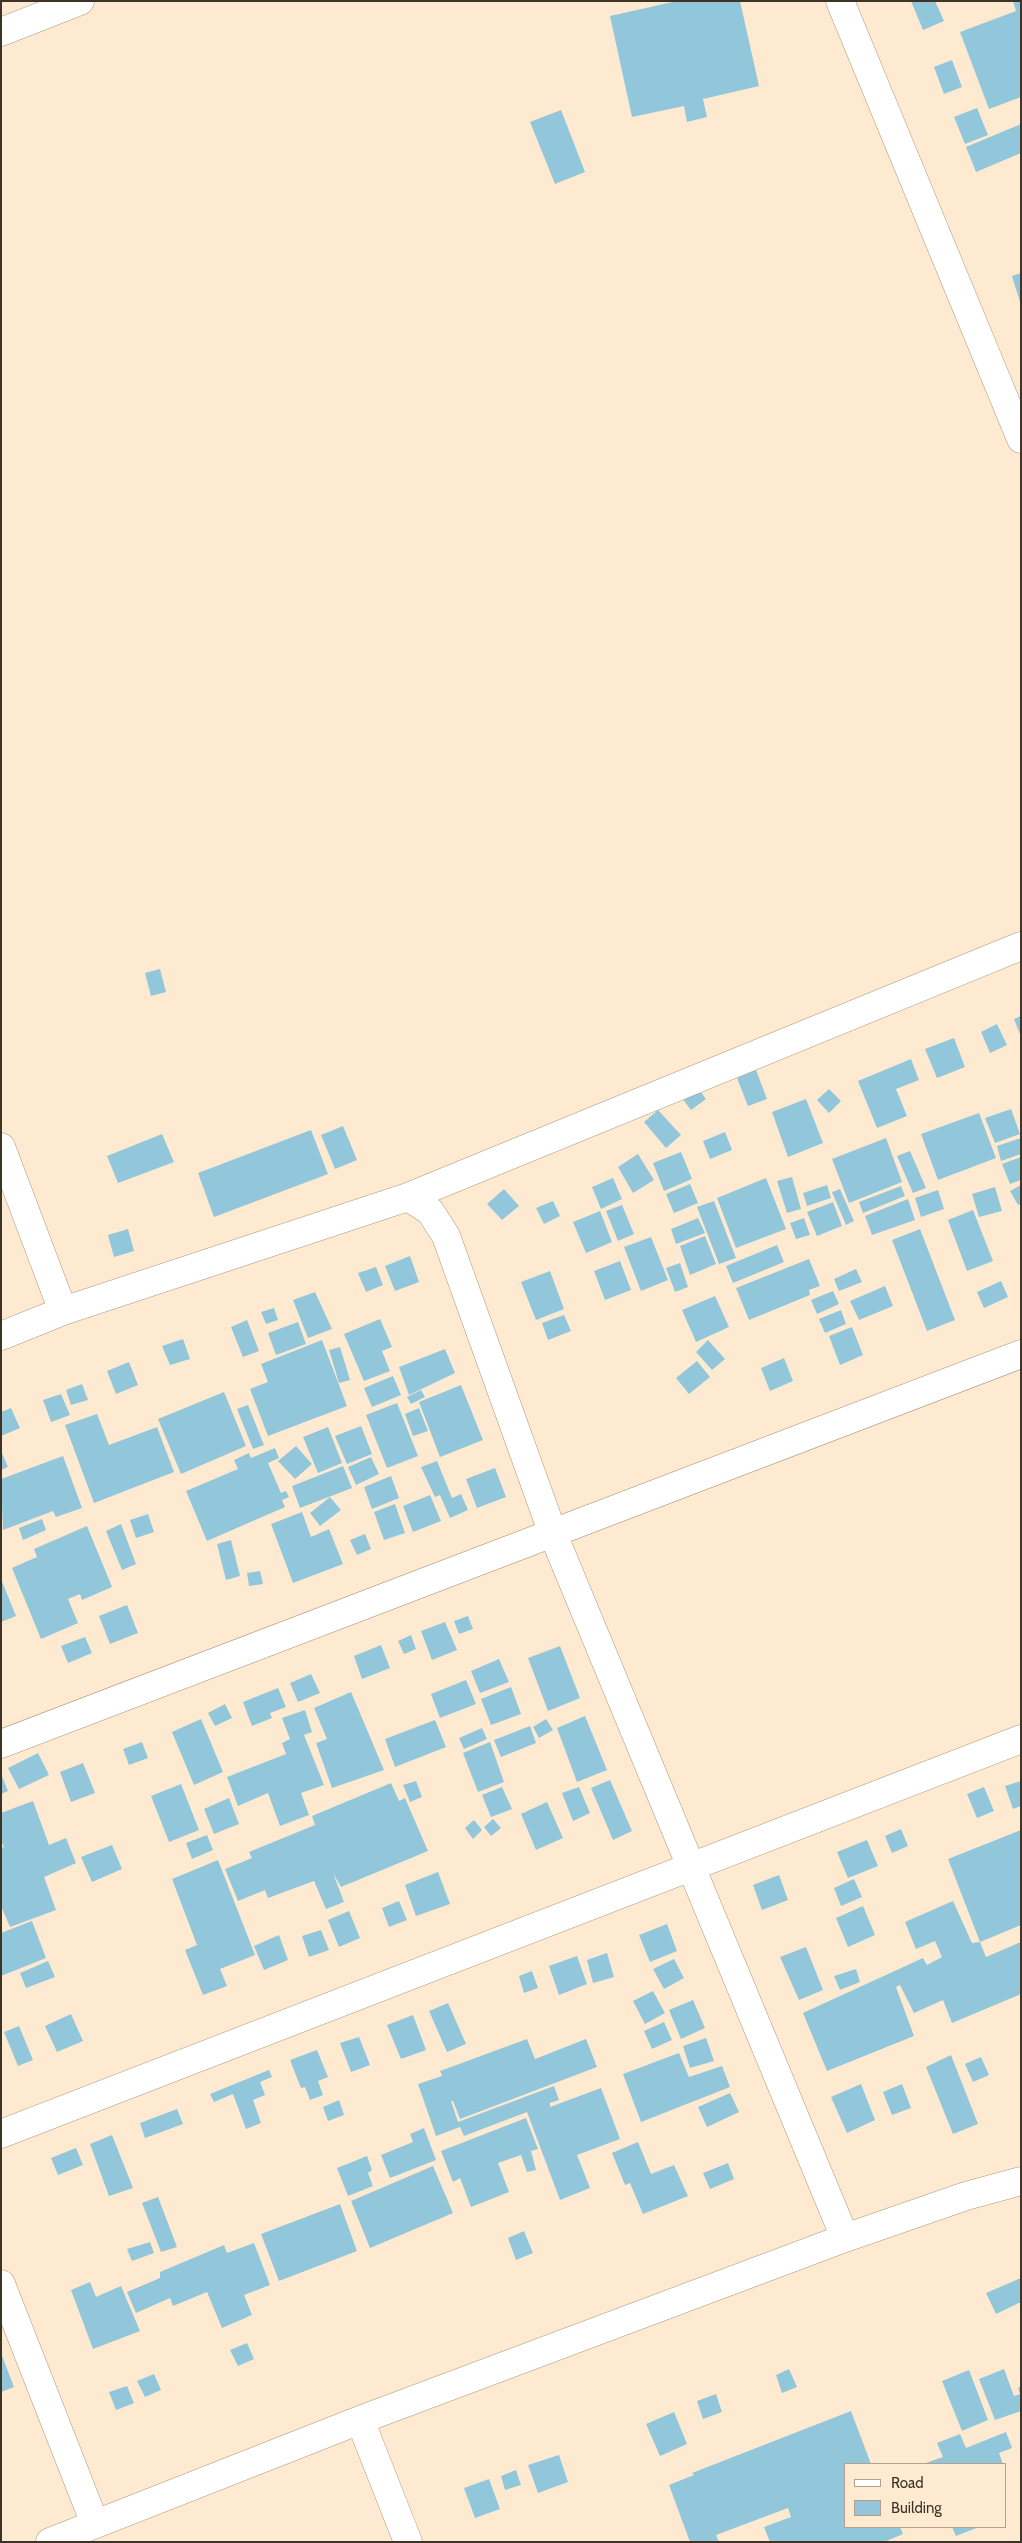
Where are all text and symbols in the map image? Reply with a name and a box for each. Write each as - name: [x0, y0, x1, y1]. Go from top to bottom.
- legend: [844, 2463, 1007, 2528]
- text: Road: [891, 2474, 924, 2492]
- text: Building: [891, 2499, 942, 2517]

